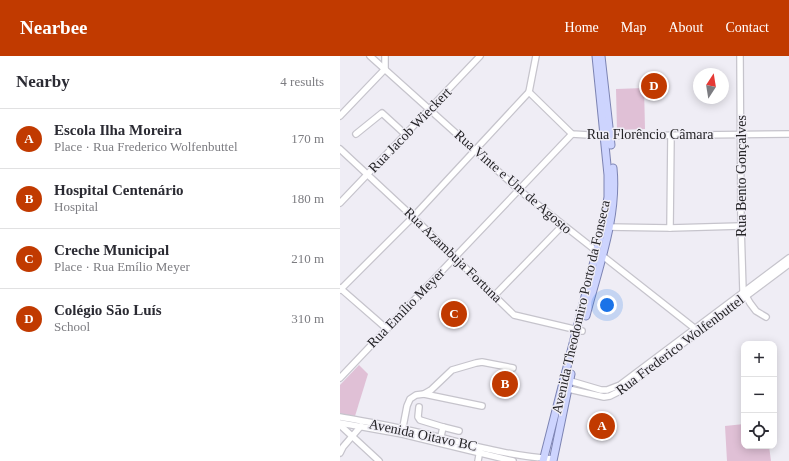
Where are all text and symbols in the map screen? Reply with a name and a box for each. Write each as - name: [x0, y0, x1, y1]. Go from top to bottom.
- text: Nearbee: [20, 17, 88, 38]
- text: Home: [565, 20, 599, 35]
- text: Map: [621, 20, 646, 35]
- text: About: [668, 20, 703, 35]
- text: Contact: [725, 20, 769, 35]
- north arrow: [693, 68, 729, 104]
- pin: D: [641, 71, 667, 101]
- text: Nearby: [16, 72, 70, 91]
- text: 4 results: [280, 74, 324, 89]
- street label: Rua Jacob Wieckert: [366, 84, 454, 175]
- street label: Rua Bento Gonçalves: [734, 115, 749, 237]
- text: Escola Ilha Moreira: [54, 122, 182, 138]
- street label: Rua Vinte e Um de Agosto: [451, 127, 575, 237]
- street label: Rua Florêncio Câmara: [587, 127, 714, 142]
- text: A: [24, 131, 34, 146]
- text: 170 m: [291, 131, 324, 146]
- text: Place · Rua Frederico Wolfenbuttel: [54, 139, 238, 154]
- text: Hospital Centenário: [54, 182, 184, 198]
- text: B: [25, 191, 33, 206]
- text: 180 m: [291, 191, 324, 206]
- street label: Avenida Theodomiro Porto da Fonseca: [549, 198, 613, 415]
- text: Hospital: [54, 199, 98, 214]
- street label: Rua Azambuja Fortuna: [401, 204, 505, 306]
- text: Creche Municipal: [54, 242, 169, 258]
- text: C: [24, 251, 34, 266]
- text: 210 m: [291, 251, 324, 266]
- text: Place · Rua Emílio Meyer: [54, 259, 190, 274]
- street label: Rua Emílio Meyer: [364, 265, 448, 351]
- street label: Rua Frederico Wolfenbuttel: [613, 292, 747, 398]
- your location: [597, 295, 617, 315]
- pin: C: [441, 299, 467, 329]
- text: Colégio São Luís: [54, 302, 162, 318]
- text: D: [24, 311, 34, 326]
- text: 310 m: [291, 311, 324, 326]
- text: School: [54, 319, 90, 334]
- map controls: [741, 341, 777, 449]
- button: +: [741, 341, 777, 377]
- pin: B: [492, 369, 518, 399]
- button: −: [741, 377, 777, 413]
- pin: A: [589, 411, 615, 441]
- button: locate: [741, 413, 777, 449]
- street label: Avenida Oitavo BC: [368, 416, 478, 454]

